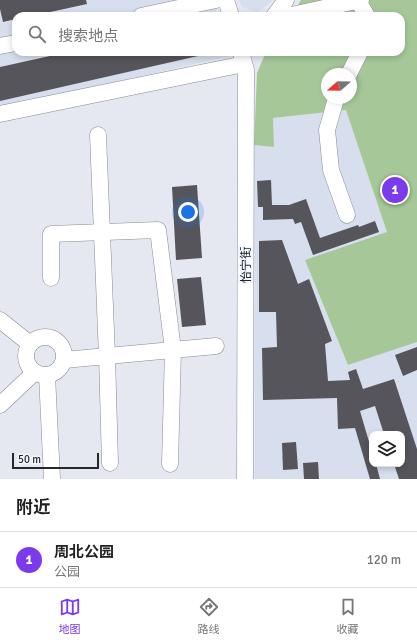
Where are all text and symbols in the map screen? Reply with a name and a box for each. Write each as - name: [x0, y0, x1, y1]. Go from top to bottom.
- search box: [12, 12, 405, 56]
- icon: search: [26, 23, 48, 45]
- text: 搜索地点: [58, 27, 118, 45]
- north arrow: [321, 68, 357, 104]
- pin: 1: [382, 175, 408, 205]
- your location: [178, 202, 198, 222]
- street label: 怡宁街: [239, 247, 254, 283]
- map controls: [369, 431, 405, 467]
- button: layers: [369, 431, 405, 467]
- scale bar: [12, 451, 99, 470]
- text: 50 m: [18, 453, 41, 466]
- text: 附近: [16, 497, 50, 518]
- text: 周北公园: [54, 543, 114, 561]
- text: 1: [25, 552, 33, 568]
- text: 120 m: [367, 552, 401, 568]
- text: 公园: [54, 564, 80, 580]
- tab: 地图: [59, 596, 81, 636]
- tab: 路线: [198, 596, 220, 636]
- tab: 收藏: [337, 596, 359, 636]

